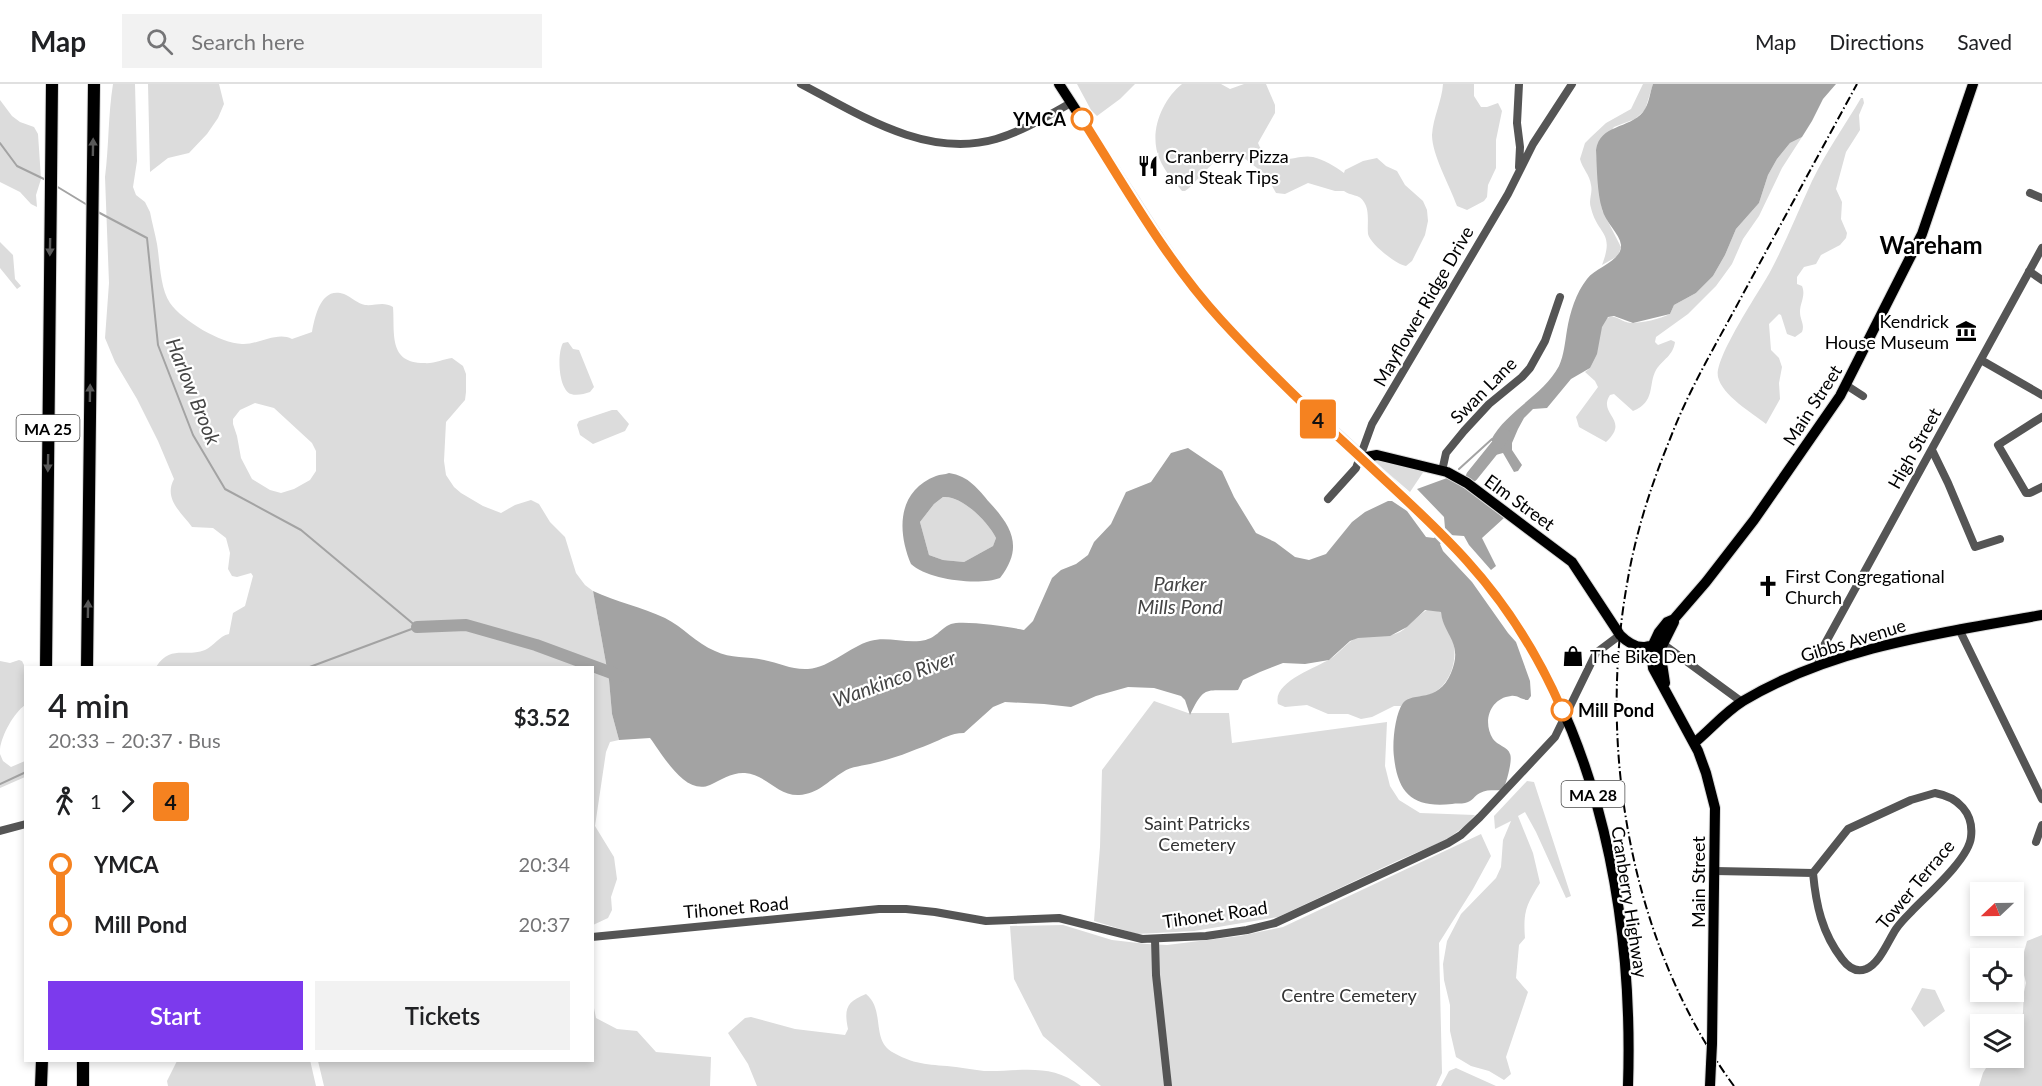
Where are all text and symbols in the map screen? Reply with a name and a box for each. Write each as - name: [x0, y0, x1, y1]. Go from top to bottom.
- search box: [122, 14, 542, 68]
- text: Map: [30, 24, 86, 58]
- icon: search: [143, 25, 176, 58]
- text: Search here: [191, 28, 305, 55]
- text: Map: [1755, 29, 1796, 54]
- text: Directions: [1829, 29, 1924, 54]
- text: Saved: [1957, 29, 2012, 54]
- place label: YMCA: [1012, 108, 1066, 130]
- marker: YMCA: [1071, 108, 1093, 130]
- one-way arrow: [88, 138, 98, 157]
- place label: Cranberry Pizza and Steak Tips: [1165, 145, 1289, 188]
- restaurant icon: Cranberry Pizza and Steak Tips: [1136, 154, 1160, 178]
- street label: Mayflower Ridge Drive: [1368, 222, 1478, 390]
- district label: Wareham: [1879, 230, 1983, 259]
- one-way arrow: [45, 237, 55, 256]
- place label: Kendrick House Museum: [1825, 310, 1950, 353]
- museum icon: Kendrick House Museum: [1954, 319, 1978, 343]
- water label: Harlow Brook: [162, 334, 226, 448]
- street label: Swan Lane: [1445, 352, 1521, 428]
- street label: Main Street: [1778, 360, 1847, 449]
- one-way arrow: [85, 384, 95, 403]
- line badge: 4: [1298, 400, 1338, 438]
- street label: High Street: [1883, 403, 1946, 492]
- text: 4: [1312, 407, 1324, 432]
- road number: MA 25: [16, 415, 80, 441]
- one-way arrow: [43, 453, 53, 472]
- street label: Elm Street: [1481, 469, 1560, 535]
- place label: First Congregational Church: [1785, 565, 1945, 608]
- water label: Parker Mills Pond: [1137, 571, 1223, 618]
- church icon: First Congregational Church: [1756, 574, 1780, 598]
- one-way arrow: [83, 600, 93, 619]
- street label: Gibbs Avenue: [1798, 614, 1908, 666]
- water label: Wankinco River: [829, 644, 960, 711]
- shop icon: The Bike Den: [1561, 644, 1585, 668]
- place label: The Bike Den: [1590, 645, 1696, 667]
- text: 4 min: [48, 685, 129, 725]
- marker: Mill Pond: [1551, 699, 1573, 721]
- place label: Mill Pond: [1578, 699, 1654, 721]
- text: $3.52: [514, 704, 570, 731]
- text: 20:33 – 20:37 · Bus: [48, 728, 221, 752]
- road number: MA 28: [1562, 781, 1624, 807]
- icon: walk: [48, 785, 81, 818]
- icon: forward: [111, 785, 144, 818]
- text: 1: [90, 789, 102, 813]
- text: 4: [165, 789, 177, 814]
- park label: Saint Patricks Cemetery: [1144, 812, 1250, 855]
- street label: Cranberry Highway: [1607, 825, 1653, 980]
- street label: Tower Terrace: [1871, 835, 1959, 933]
- street label: Main Street: [1687, 836, 1709, 928]
- text: YMCA: [94, 851, 159, 878]
- text: 20:34: [519, 852, 570, 876]
- north arrow: [1970, 882, 2024, 936]
- map controls: [1970, 882, 2024, 1068]
- street label: Tihonet Road: [682, 891, 790, 923]
- street label: Tihonet Road: [1161, 896, 1269, 932]
- text: Mill Pond: [94, 911, 187, 938]
- text: 20:37: [519, 912, 570, 936]
- button: locate: [1970, 948, 2024, 1002]
- button: Start: [48, 981, 303, 1050]
- button: Tickets: [315, 981, 570, 1050]
- park label: Centre Cemetery: [1281, 984, 1417, 1006]
- button: layers: [1970, 1014, 2024, 1068]

